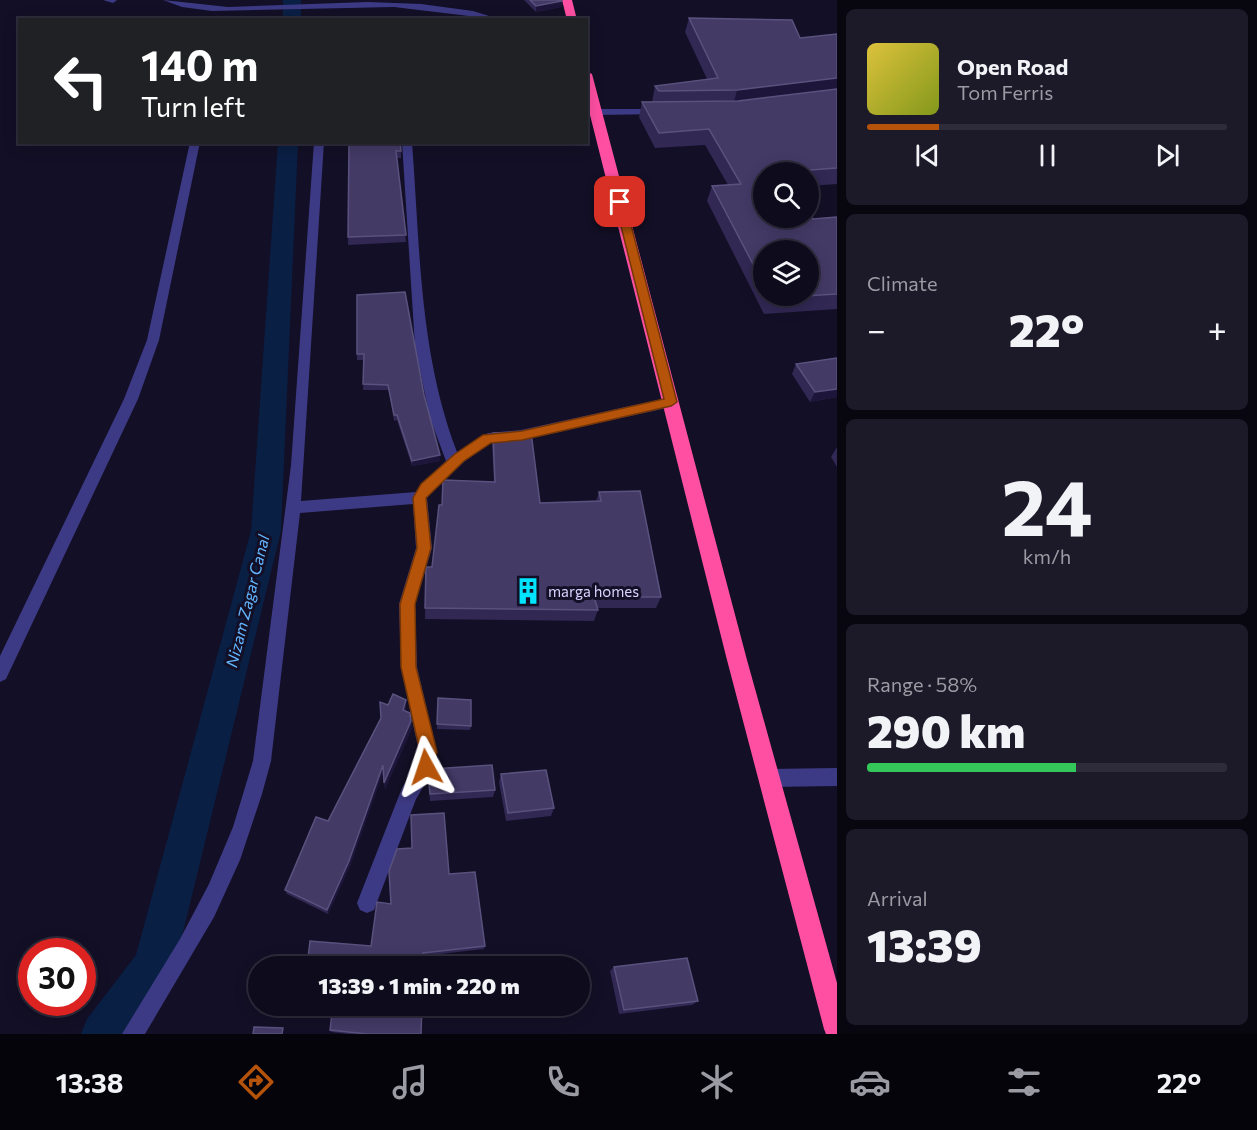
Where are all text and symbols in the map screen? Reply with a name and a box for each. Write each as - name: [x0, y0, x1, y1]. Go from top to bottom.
- text: 140 m: [141, 38, 258, 90]
- icon: left: [42, 42, 120, 120]
- text: Open Road: [957, 53, 1068, 80]
- text: Tom Ferris: [957, 80, 1053, 104]
- text: Turn left: [141, 90, 245, 123]
- icon: previous: [911, 139, 944, 172]
- icon: pause: [1031, 139, 1064, 172]
- icon: next: [1151, 139, 1184, 172]
- map controls: [753, 162, 819, 306]
- button: search: [753, 162, 819, 228]
- pin: [594, 176, 645, 227]
- icon: arrive: [603, 185, 636, 218]
- button: layers: [753, 240, 819, 306]
- text: Climate: [867, 271, 937, 295]
- text: 22°: [1009, 301, 1085, 356]
- text: −: [867, 308, 886, 349]
- text: +: [1208, 308, 1227, 349]
- text: 24: [1001, 457, 1093, 552]
- water label: Nizam Zagar Canal: [221, 532, 273, 669]
- text: km/h: [1023, 544, 1071, 568]
- building icon: marga homes: [513, 576, 543, 606]
- place label: marga homes: [548, 582, 639, 600]
- text: Range · 58%: [867, 672, 977, 696]
- text: 290 km: [867, 702, 1025, 757]
- position arrow: [394, 735, 458, 799]
- text: Arrival: [867, 886, 928, 910]
- text: 13:39: [867, 916, 982, 971]
- speed limit sign: 30: [18, 938, 96, 1016]
- text: 13:39 · 1 min · 220 m: [318, 972, 520, 999]
- icon: directions: [235, 1061, 277, 1103]
- icon: music: [389, 1061, 431, 1103]
- icon: phone: [542, 1061, 584, 1103]
- icon: climate: [696, 1061, 738, 1103]
- icon: car: [849, 1061, 891, 1103]
- icon: filters: [1003, 1061, 1045, 1103]
- text: 13:38: [56, 1066, 123, 1099]
- text: 22°: [1157, 1066, 1201, 1099]

